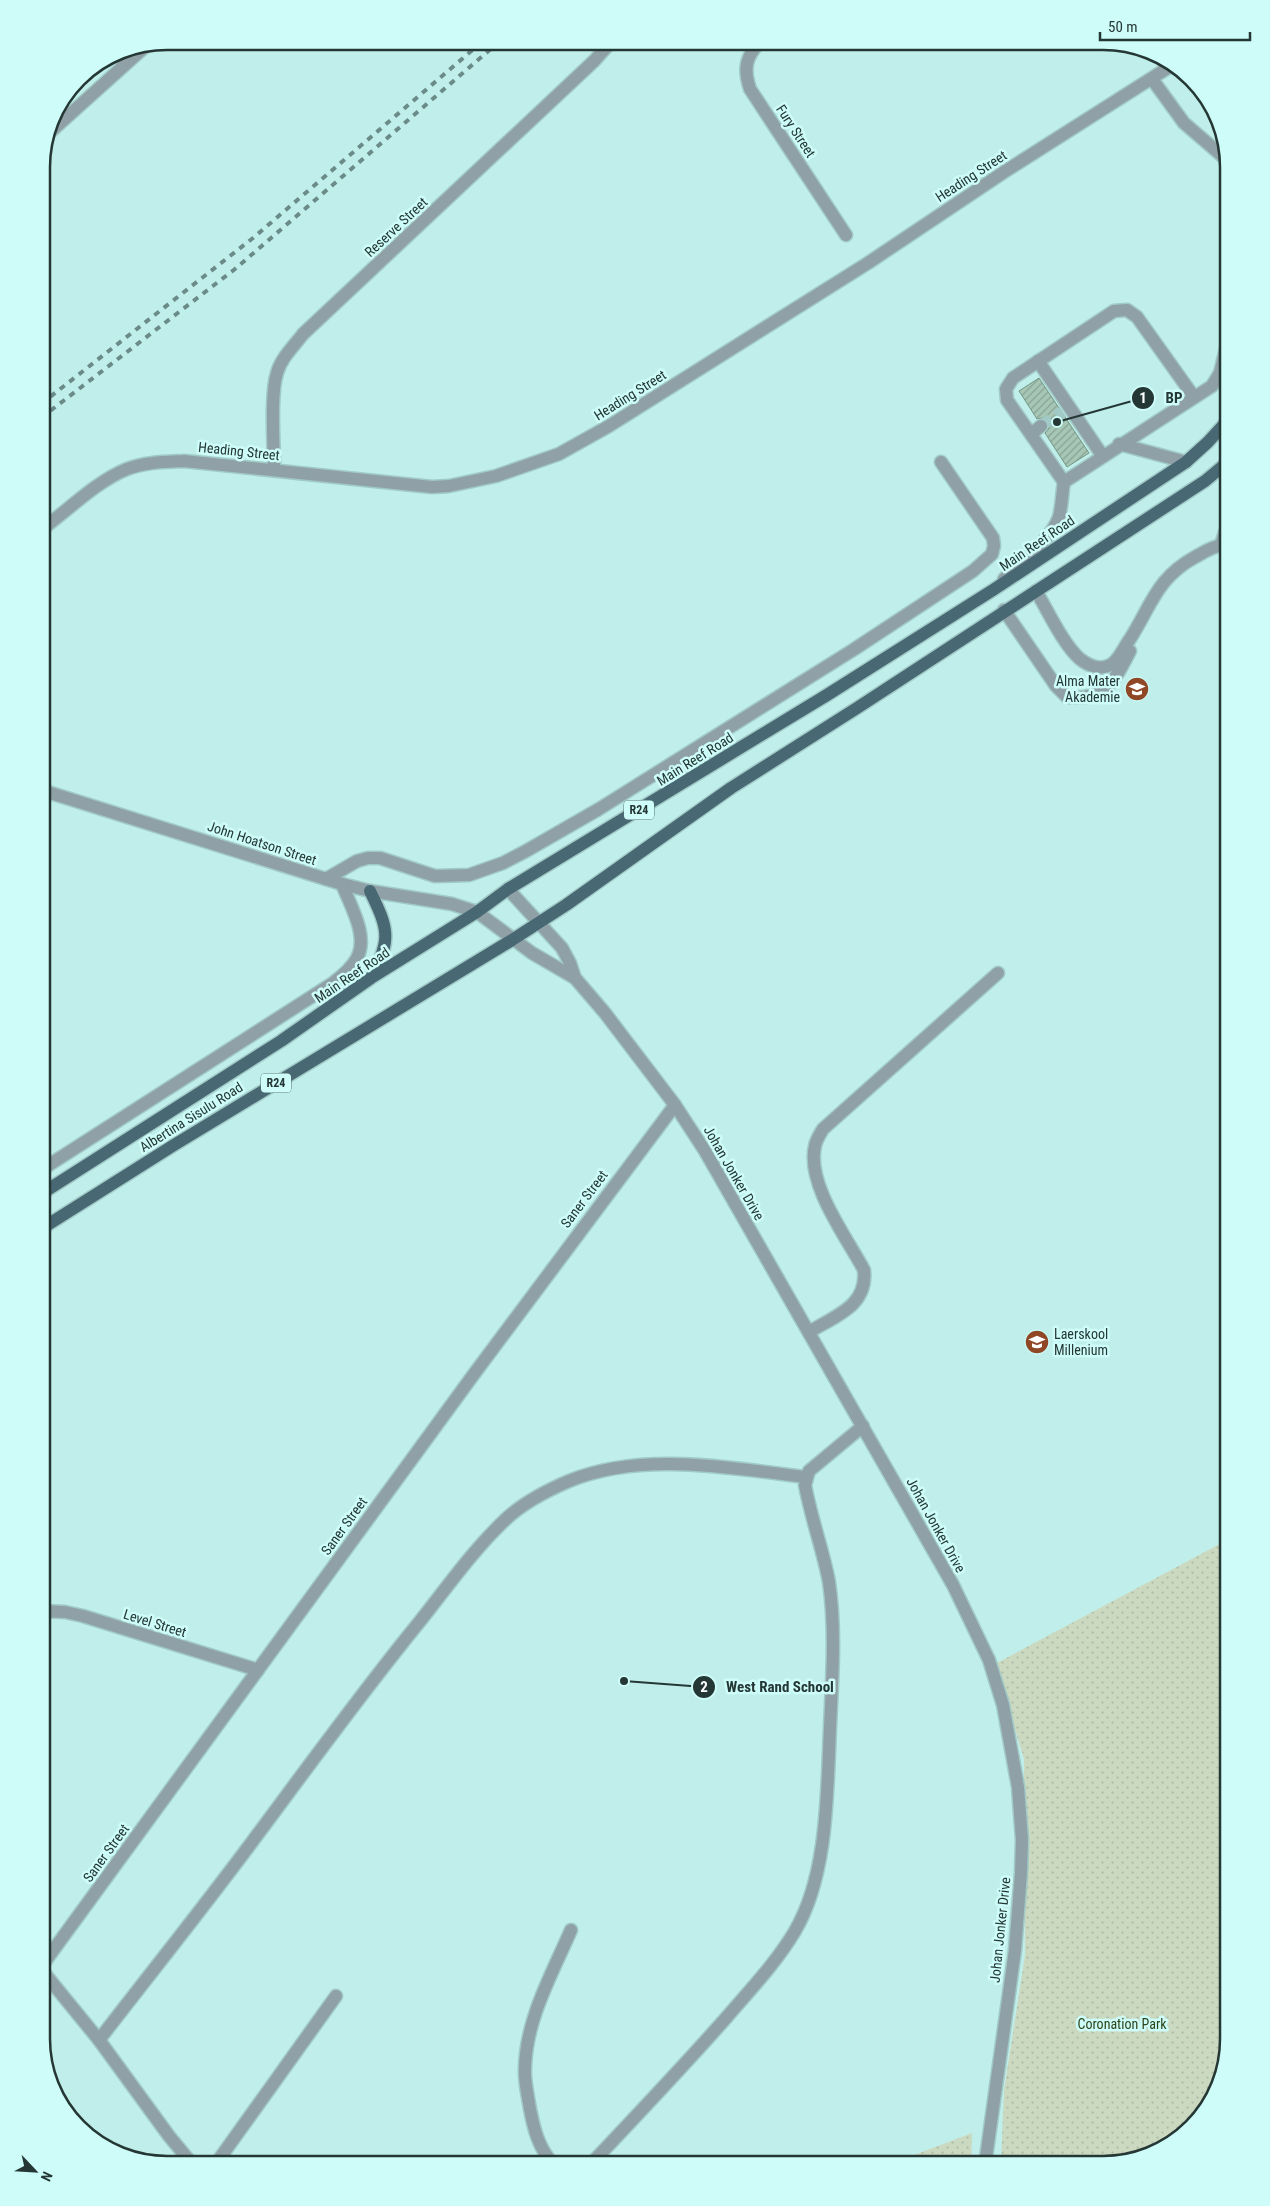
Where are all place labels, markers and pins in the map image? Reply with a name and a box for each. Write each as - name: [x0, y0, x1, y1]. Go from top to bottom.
- callout: BP: [1130, 383, 1192, 413]
- place label: Alma Mater Akademie: [1056, 673, 1120, 705]
- school or university icon: Alma Mater Akademie: [1124, 676, 1150, 702]
- place label: Laerskool Millenium: [1054, 1326, 1108, 1358]
- school or university icon: Laerskool Millenium: [1024, 1329, 1050, 1355]
- callout: West Rand School: [692, 1672, 844, 1702]

